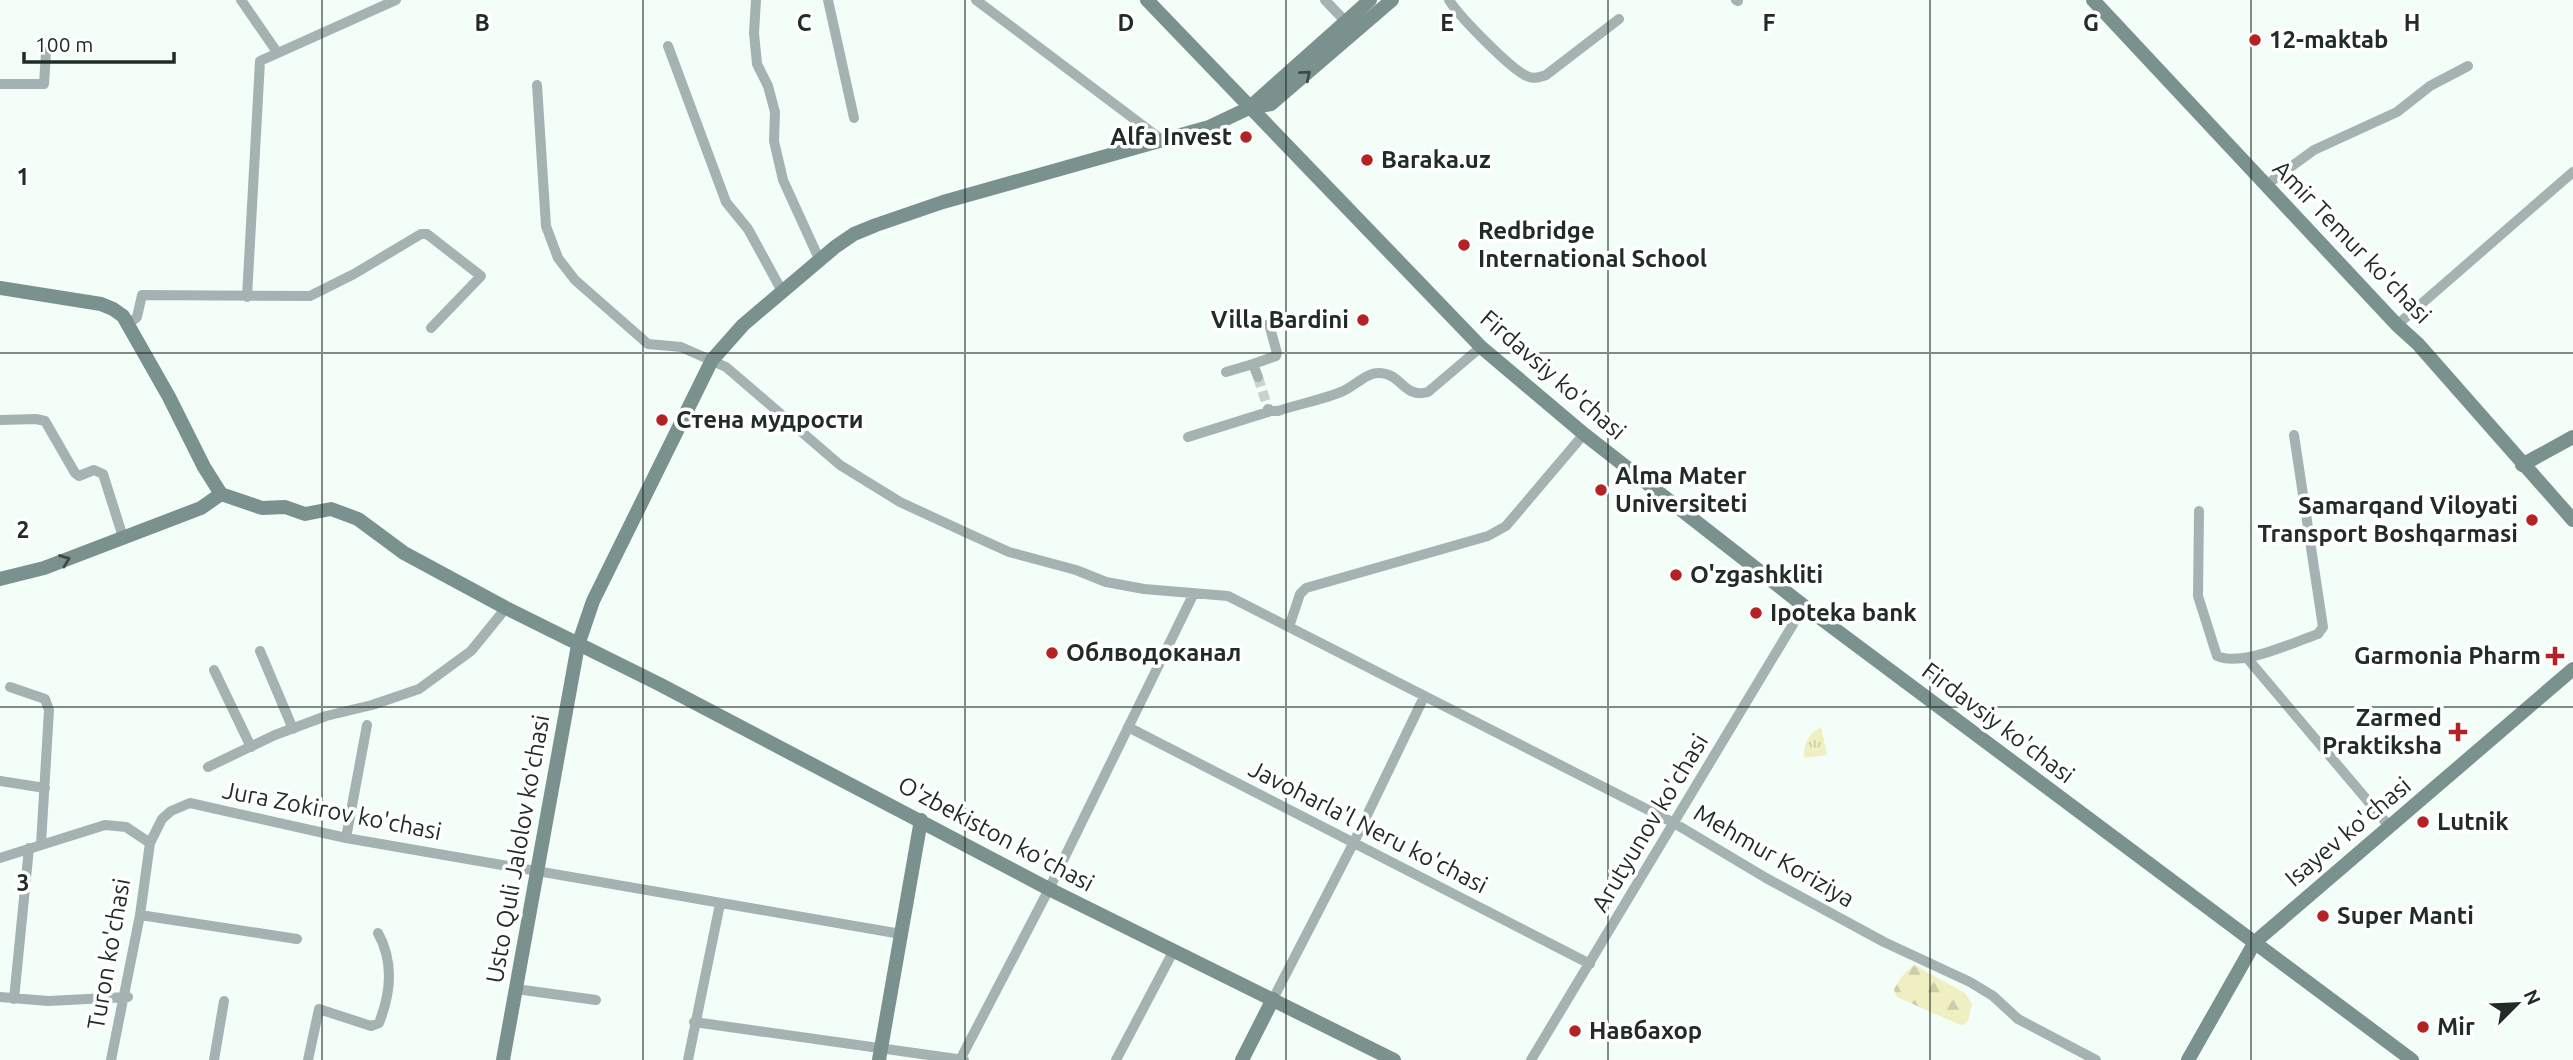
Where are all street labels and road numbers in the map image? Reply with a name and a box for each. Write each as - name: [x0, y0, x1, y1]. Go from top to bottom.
- street label: Amir Temur ko'chasi: [2268, 155, 2437, 329]
- street label: Firdavsiy ko'chasi: [1475, 304, 1631, 445]
- street label: Firdavsiy ko'chasi: [1917, 657, 2080, 789]
- street label: Usto Quli Jalolov ko'chasi: [481, 713, 554, 985]
- street label: Arutyunov ko'chasi: [1586, 729, 1713, 916]
- street label: Javoharla'l Neru ko'chasi: [1245, 755, 1492, 898]
- street label: O'zbekiston ko'chasi: [894, 770, 1099, 897]
- street label: Isayev ko'chasi: [2280, 771, 2416, 892]
- street label: Jura Zokirov ko'chasi: [220, 776, 444, 845]
- street label: Mehmur Koriziya: [1689, 799, 1859, 912]
- street label: Turon ko'chasi: [82, 876, 135, 1032]

